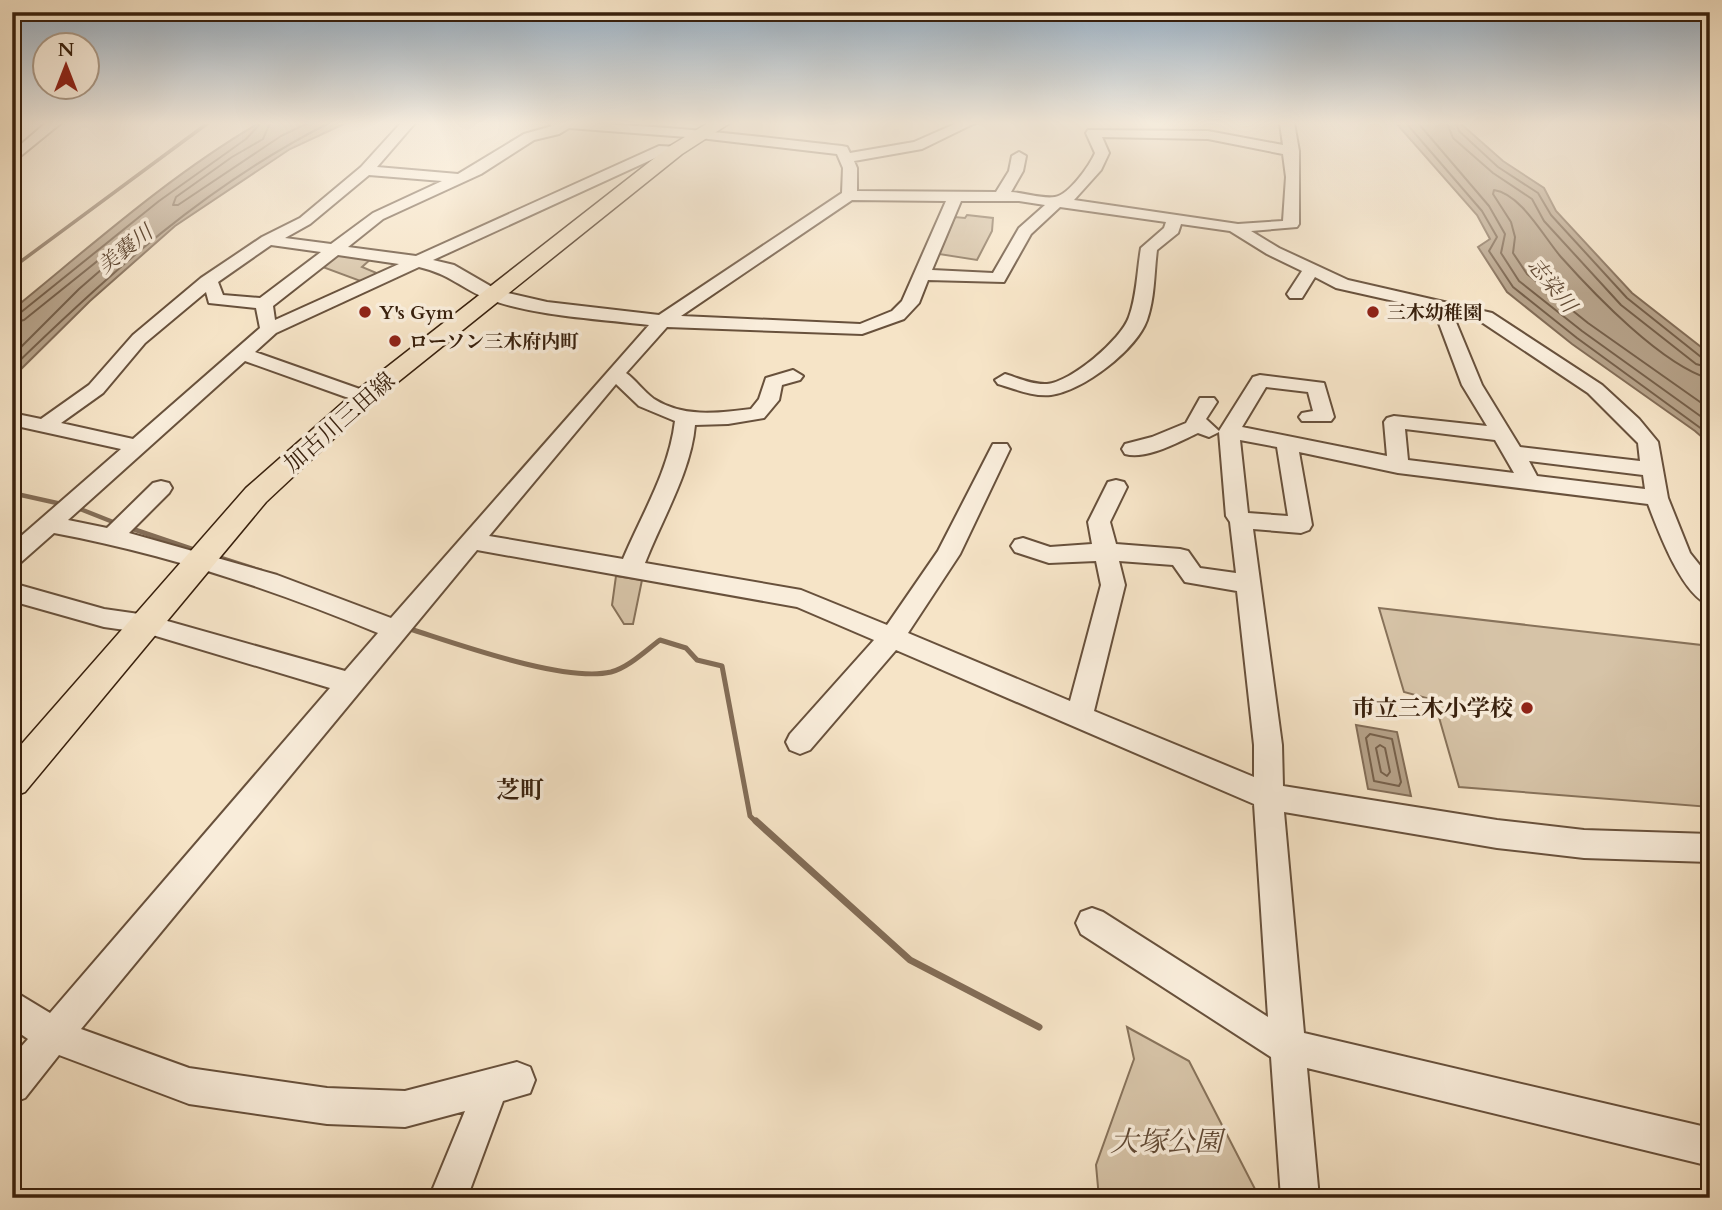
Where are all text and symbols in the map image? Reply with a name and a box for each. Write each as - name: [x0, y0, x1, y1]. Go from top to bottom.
- north arrow: [32, 32, 102, 102]
- text: N: [58, 37, 75, 63]
- water label: 美嚢川: [92, 217, 161, 280]
- water label: 志染川: [1521, 252, 1584, 320]
- place label: Y's Gym: [379, 300, 454, 326]
- place label: 三木幼稚園: [1387, 300, 1482, 326]
- marker: Y's Gym: [357, 304, 373, 320]
- marker: 三木幼稚園: [1365, 304, 1381, 320]
- place label: ローソン三木府内町: [409, 329, 579, 355]
- marker: ローソン三木府内町: [387, 333, 403, 349]
- street label: 加古川三田線: [277, 365, 402, 479]
- place label: 市立三木小学校: [1352, 693, 1513, 724]
- marker: 市立三木小学校: [1519, 700, 1535, 716]
- district label: 芝町: [496, 774, 544, 807]
- park label: 大塚公園: [1110, 1123, 1226, 1161]

